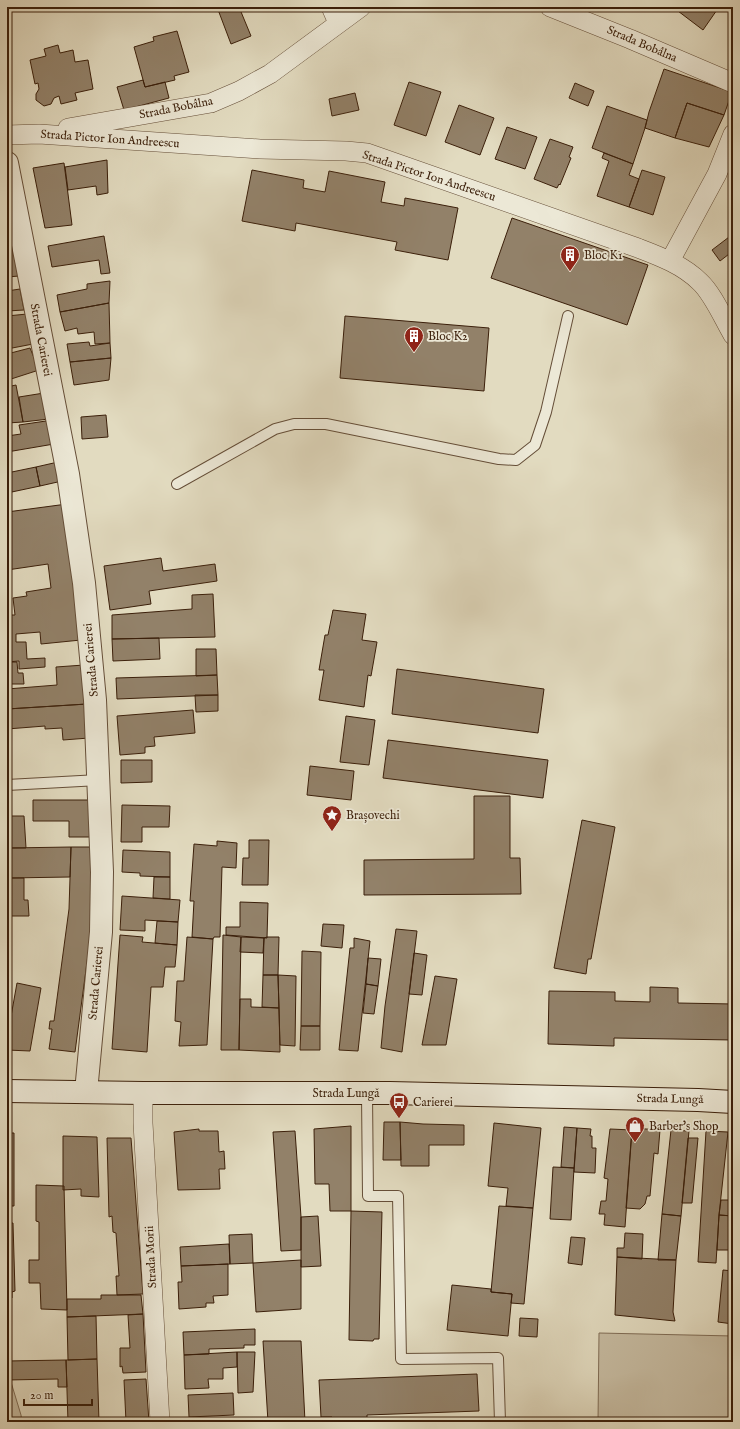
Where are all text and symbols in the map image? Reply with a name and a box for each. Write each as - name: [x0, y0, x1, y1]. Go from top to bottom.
- street label: Strada Bobâlna: [605, 22, 680, 66]
- street label: Strada Bobâlna: [138, 93, 215, 123]
- street label: Strada Pictor Ion Andreescu: [40, 127, 180, 151]
- street label: Strada Pictor Ion Andreescu: [360, 147, 498, 205]
- building icon: Bloc K1: [559, 244, 581, 272]
- place label: Bloc K1: [584, 248, 623, 263]
- street label: Strada Carierei: [27, 302, 55, 378]
- building icon: Bloc K2: [403, 325, 425, 353]
- place label: Bloc K2: [428, 329, 468, 344]
- street label: Strada Carierei: [80, 622, 102, 698]
- place icon: Brașovechi: [321, 804, 343, 832]
- place label: Brașovechi: [346, 808, 400, 823]
- street label: Strada Carierei: [85, 945, 107, 1021]
- street label: Strada Lungă: [313, 1086, 380, 1101]
- bus stop icon: Carierei: [388, 1091, 410, 1119]
- street label: Strada Lungă: [636, 1091, 704, 1107]
- place label: Carierei: [413, 1095, 453, 1110]
- shop icon: Barber's Shop: [624, 1115, 646, 1143]
- place label: Barber's Shop: [649, 1119, 719, 1135]
- street label: Strada Morii: [142, 1225, 160, 1289]
- scale bar: [24, 1381, 92, 1407]
- text: 20 m: [30, 1388, 53, 1403]

